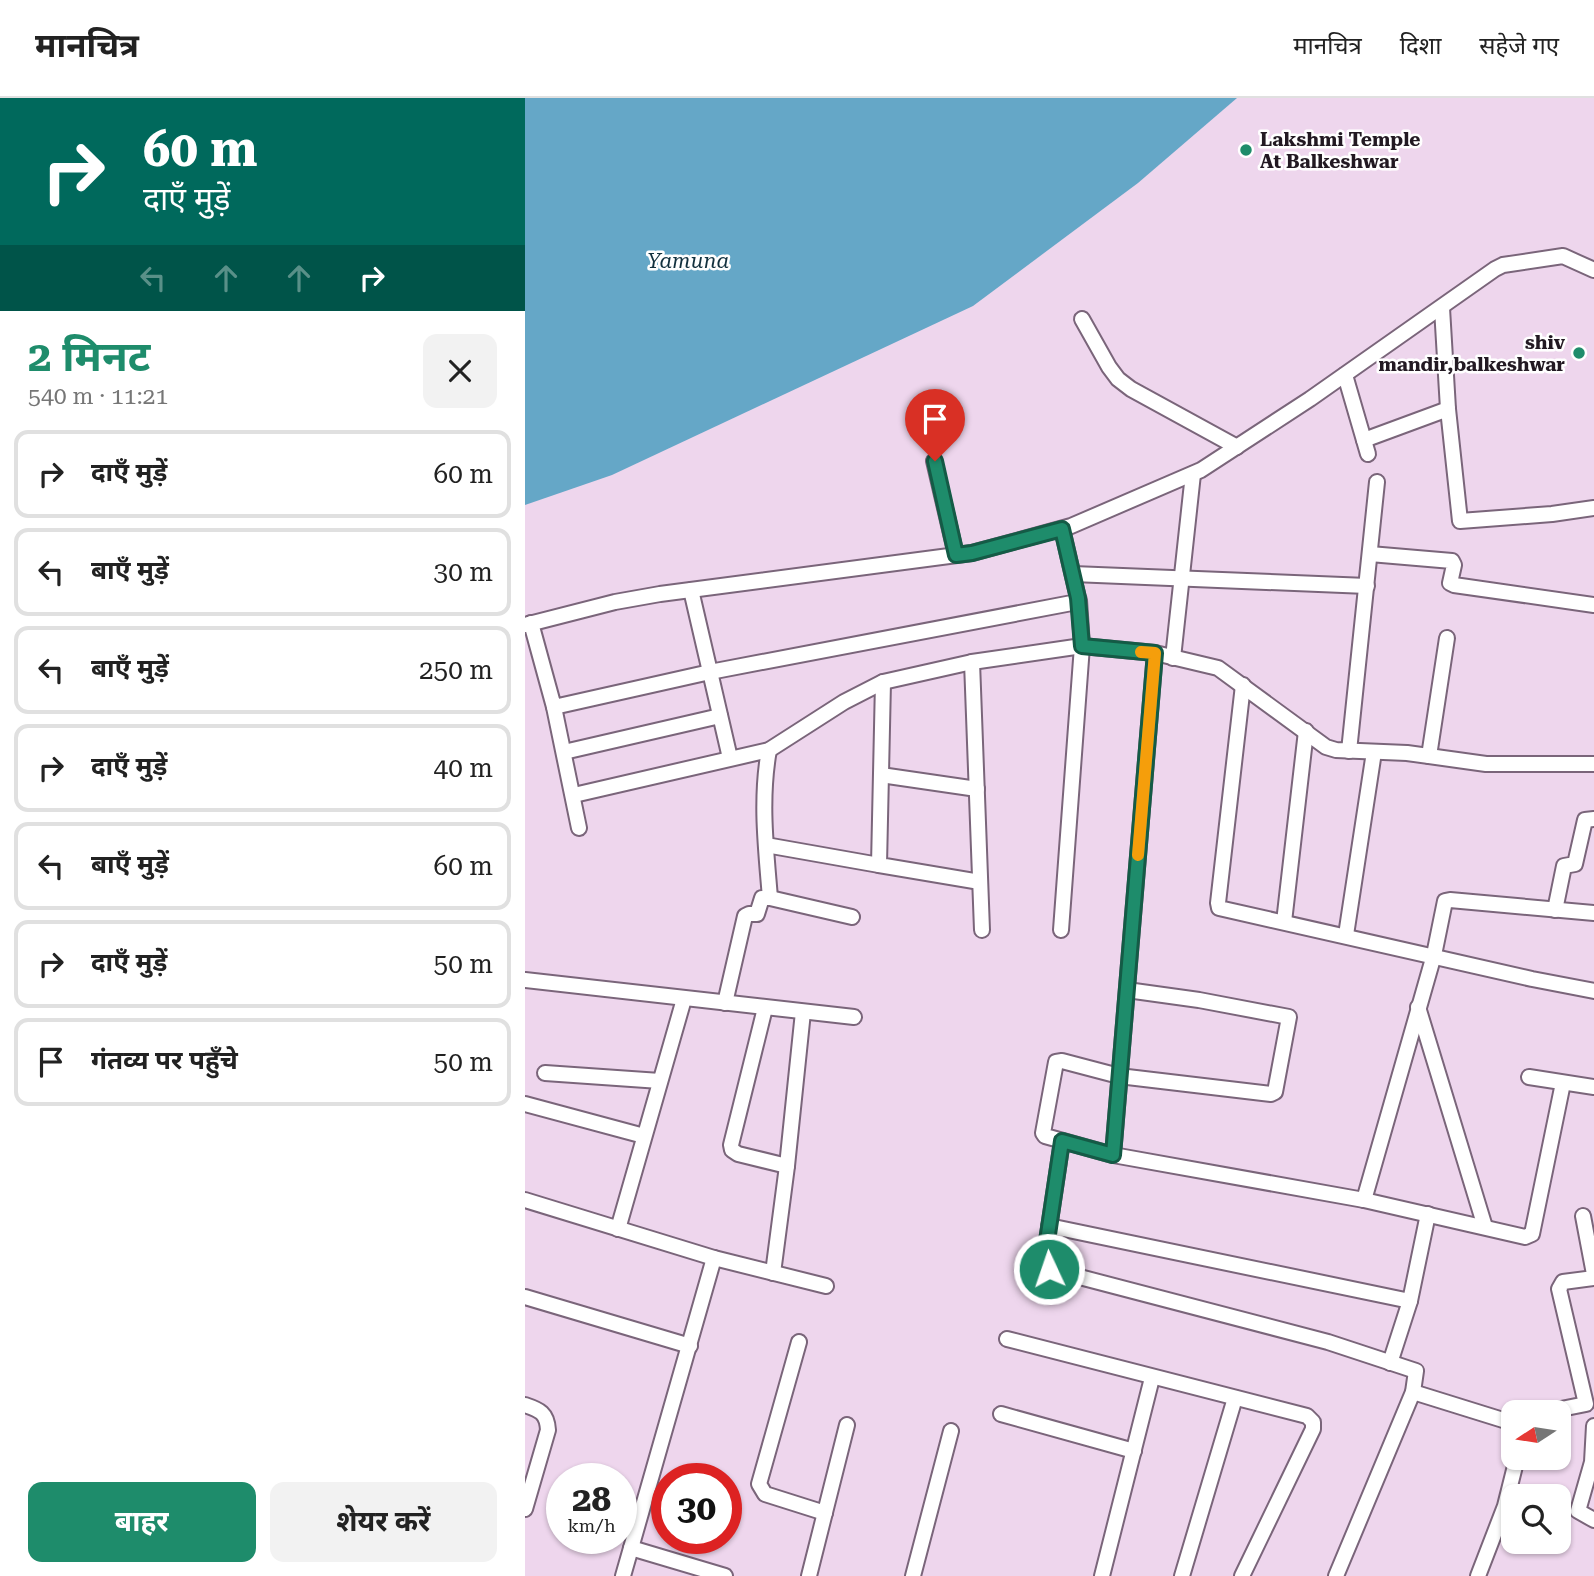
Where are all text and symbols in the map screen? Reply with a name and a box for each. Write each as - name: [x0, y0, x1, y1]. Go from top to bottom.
- text: मानचित्र: [35, 26, 139, 65]
- text: मानचित्र: [1293, 32, 1362, 60]
- text: दिशा: [1400, 32, 1441, 60]
- text: सहेजे गए: [1479, 32, 1559, 60]
- text: 60 m: [143, 121, 258, 178]
- icon: right: [28, 126, 119, 217]
- place label: Lakshmi Temple At Balkeshwar: [1260, 128, 1421, 173]
- marker: Lakshmi Temple At Balkeshwar: [1238, 142, 1254, 158]
- text: दाएँ मुड़ें: [143, 180, 230, 218]
- water label: Yamuna: [647, 249, 729, 273]
- icon: left: [134, 259, 172, 297]
- icon: ahead: [207, 259, 245, 297]
- icon: ahead: [280, 259, 318, 297]
- icon: right: [353, 259, 391, 297]
- place label: shiv mandir,balkeshwar: [1378, 331, 1566, 376]
- text: 2 मिनट: [28, 332, 150, 381]
- button: close: [423, 334, 497, 408]
- marker: shiv mandir,balkeshwar: [1571, 345, 1587, 361]
- text: 540 m · 11:21: [28, 383, 168, 410]
- pin: [905, 389, 965, 461]
- icon: arrive: [916, 400, 954, 438]
- icon: right: [32, 455, 70, 493]
- text: दाएँ मुड़ें: [91, 457, 167, 487]
- text: 60 m: [434, 459, 493, 489]
- icon: left: [32, 553, 70, 591]
- text: बाएँ मुड़ें: [91, 555, 169, 585]
- text: 30 m: [434, 557, 493, 587]
- icon: left: [32, 651, 70, 689]
- text: बाएँ मुड़ें: [91, 653, 169, 683]
- text: 250 m: [419, 655, 493, 685]
- icon: right: [32, 749, 70, 787]
- text: दाएँ मुड़ें: [91, 751, 167, 781]
- text: 40 m: [434, 753, 493, 783]
- icon: left: [32, 847, 70, 885]
- text: बाएँ मुड़ें: [91, 849, 169, 879]
- text: 60 m: [434, 851, 493, 881]
- icon: right: [32, 945, 70, 983]
- text: दाएँ मुड़ें: [91, 947, 167, 977]
- text: 50 m: [434, 949, 493, 979]
- icon: arrive: [32, 1043, 70, 1081]
- text: गंतव्य पर पहुँचे: [91, 1045, 238, 1075]
- text: 50 m: [434, 1047, 493, 1077]
- position arrow: [1012, 1232, 1086, 1306]
- north arrow: [1501, 1400, 1571, 1470]
- map controls: [1501, 1400, 1571, 1554]
- speed limit sign: 30: [651, 1463, 742, 1554]
- text: 28: [572, 1479, 611, 1520]
- button: बाहर: [28, 1482, 256, 1562]
- button: शेयर करें: [270, 1482, 497, 1562]
- button: search: [1501, 1484, 1571, 1554]
- text: km/h: [567, 1515, 616, 1536]

